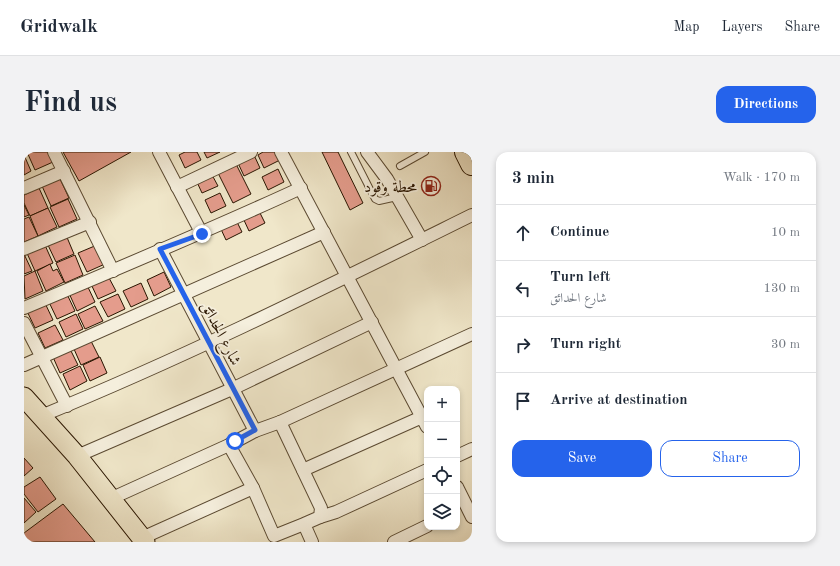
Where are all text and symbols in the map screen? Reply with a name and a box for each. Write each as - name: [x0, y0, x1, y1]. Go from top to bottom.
- text: Gridwalk: [20, 18, 98, 37]
- text: Map: [674, 20, 700, 34]
- text: Layers: [722, 20, 763, 34]
- text: Share: [785, 20, 820, 34]
- button: Directions: [716, 86, 816, 123]
- text: Find us: [24, 90, 117, 118]
- text: 3 min: [512, 170, 555, 187]
- text: Walk · 170 m: [723, 171, 800, 184]
- fuel station icon: محطة وقود: [420, 175, 442, 197]
- place label: محطة وقود: [364, 180, 417, 197]
- icon: ahead: [512, 222, 534, 244]
- route end: [193, 225, 211, 243]
- text: Continue: [550, 225, 609, 240]
- text: 10 m: [771, 226, 800, 239]
- text: Turn left: [550, 270, 610, 285]
- icon: left: [512, 278, 534, 300]
- text: 130 m: [763, 282, 800, 295]
- text: شارع الحدائق: [550, 292, 607, 305]
- street label: شارع الحدائق: [194, 299, 243, 370]
- icon: right: [512, 334, 534, 356]
- text: Turn right: [550, 337, 621, 352]
- text: 30 m: [771, 338, 800, 351]
- map controls: [424, 386, 460, 530]
- button: +: [424, 386, 460, 422]
- icon: arrive: [512, 390, 534, 412]
- text: Arrive at destination: [550, 393, 688, 408]
- button: −: [424, 422, 460, 458]
- route start: [226, 432, 244, 450]
- button: Save: [512, 440, 652, 477]
- button: Share: [660, 440, 800, 477]
- button: locate: [424, 458, 460, 494]
- button: layers: [424, 494, 460, 530]

